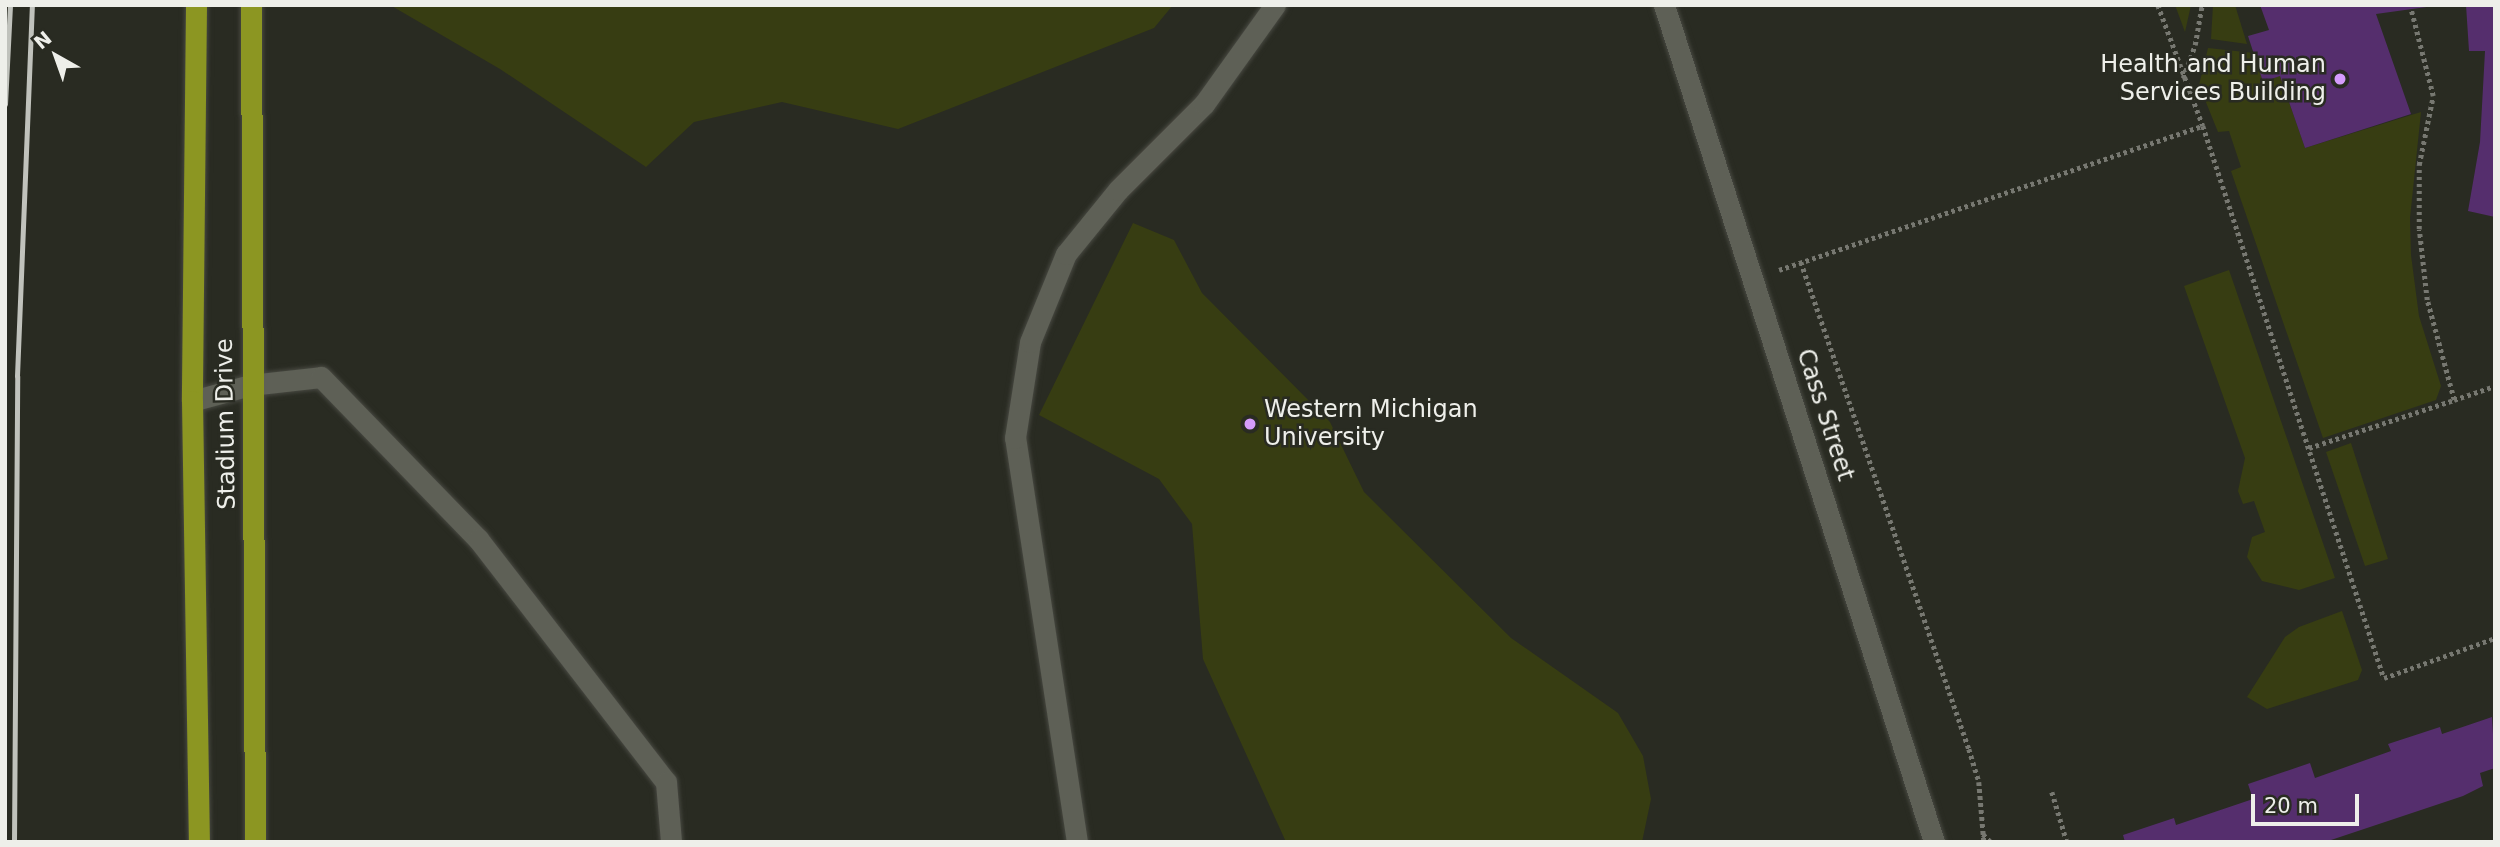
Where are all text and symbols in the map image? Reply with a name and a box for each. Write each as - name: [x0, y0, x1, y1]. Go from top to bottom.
- north arrow: [21, 21, 91, 91]
- text: N: [29, 26, 56, 53]
- place label: Health and Human Services Building: [2100, 51, 2326, 107]
- marker: Health and Human Services Building: [2332, 71, 2348, 87]
- street label: Stadium Drive: [210, 338, 242, 510]
- street label: Cass Street: [1790, 345, 1860, 485]
- place label: Western Michigan University: [1264, 396, 1478, 452]
- marker: Western Michigan University: [1242, 416, 1258, 432]
- scale bar: [2255, 780, 2364, 824]
- text: 20 m: [2264, 794, 2318, 818]

